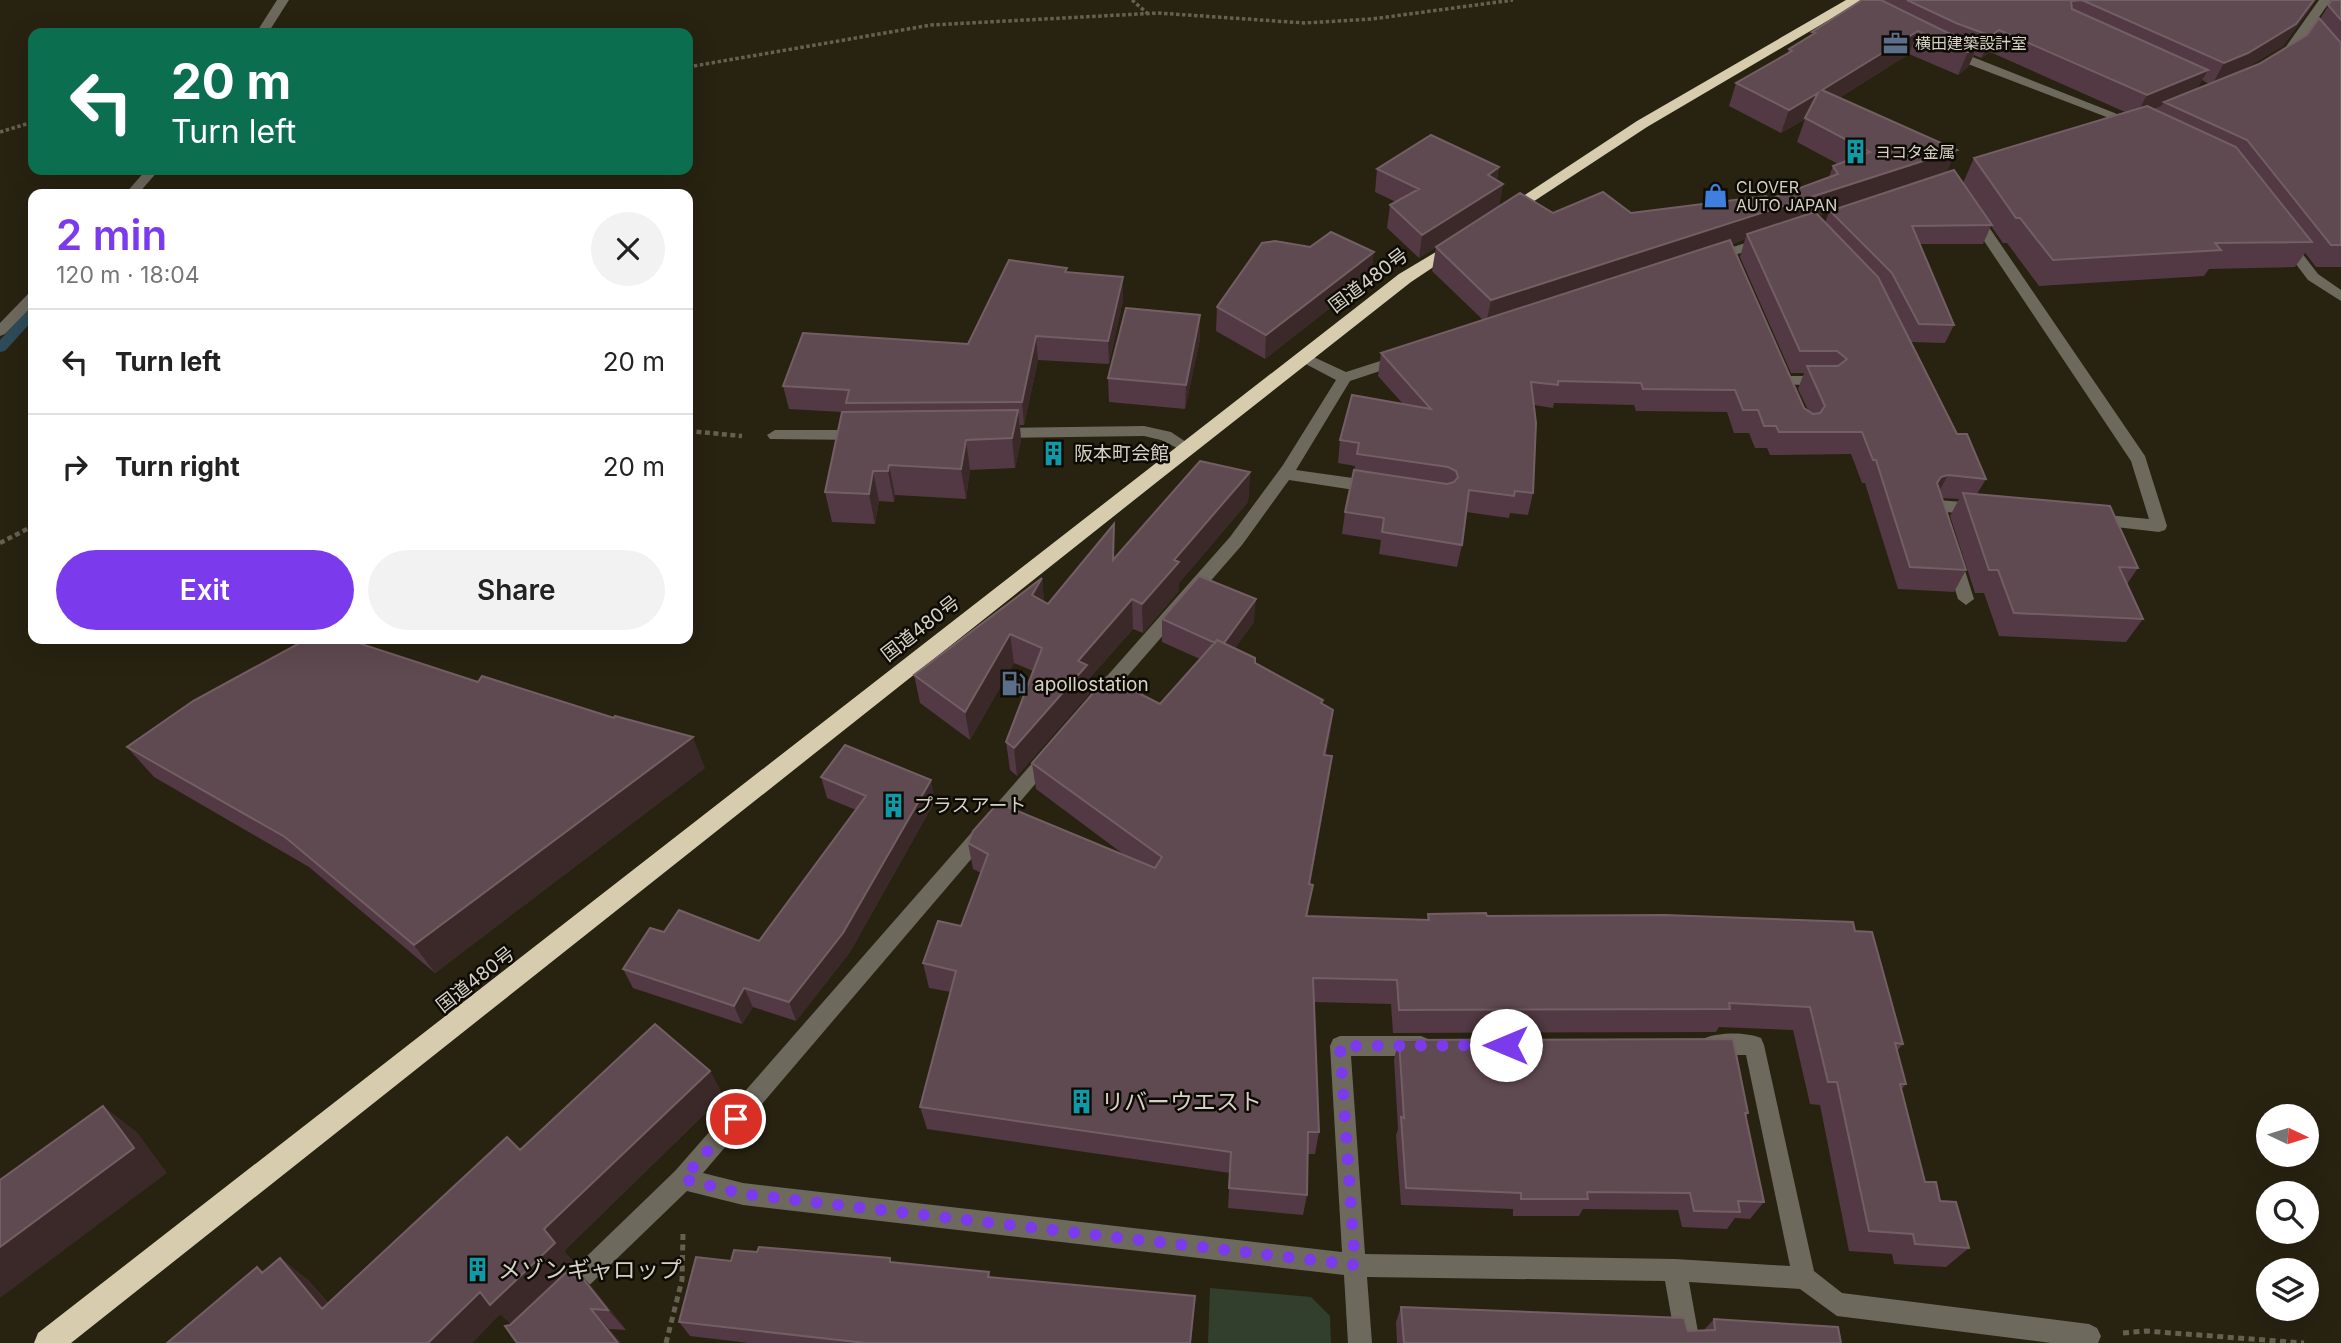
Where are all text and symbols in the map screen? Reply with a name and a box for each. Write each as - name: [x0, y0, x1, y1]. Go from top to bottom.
- office icon: 横田建築設計室: [1881, 29, 1909, 57]
- place label: 横田建築設計室: [1915, 33, 2027, 53]
- text: 20 m: [171, 52, 291, 111]
- icon: left: [56, 56, 147, 147]
- text: Turn left: [171, 112, 296, 151]
- building icon: ヨコタ金属: [1841, 138, 1869, 166]
- place label: ヨコタ金属: [1875, 142, 1955, 162]
- place label: CLOVER AUTO JAPAN: [1736, 177, 1837, 215]
- shop icon: CLOVER AUTO JAPAN: [1702, 182, 1730, 210]
- text: 2 min: [56, 209, 167, 260]
- button: close: [591, 212, 665, 286]
- street label: 国道480号: [1324, 243, 1412, 318]
- text: 120 m · 18:04: [56, 261, 200, 289]
- icon: left: [56, 343, 94, 381]
- text: Turn left: [115, 346, 221, 377]
- text: 20 m: [603, 346, 665, 377]
- building icon: 阪本町会館: [1040, 439, 1068, 467]
- place label: 阪本町会館: [1074, 442, 1169, 465]
- icon: right: [56, 448, 94, 486]
- text: Turn right: [115, 451, 240, 482]
- text: 20 m: [603, 451, 665, 482]
- button: Exit: [56, 550, 354, 630]
- button: Share: [368, 550, 665, 630]
- street label: 国道480号: [877, 591, 964, 666]
- fuel station icon: apollostation: [1000, 670, 1028, 698]
- place label: apollostation: [1034, 673, 1149, 696]
- building icon: プラスアート: [880, 791, 908, 819]
- place label: プラスアート: [914, 794, 1026, 817]
- street label: 国道480号: [432, 942, 519, 1017]
- position arrow: [1469, 1008, 1543, 1082]
- building icon: リバーウエスト: [1067, 1088, 1095, 1116]
- place label: リバーウエスト: [1101, 1088, 1262, 1116]
- pin: [706, 1089, 766, 1149]
- icon: arrive: [717, 1100, 755, 1138]
- north arrow: [2256, 1104, 2319, 1167]
- map controls: [2256, 1104, 2319, 1321]
- button: search: [2256, 1181, 2319, 1244]
- building icon: メゾンギャロップ: [464, 1256, 492, 1284]
- place label: メゾンギャロップ: [498, 1256, 682, 1284]
- button: layers: [2256, 1258, 2319, 1321]

